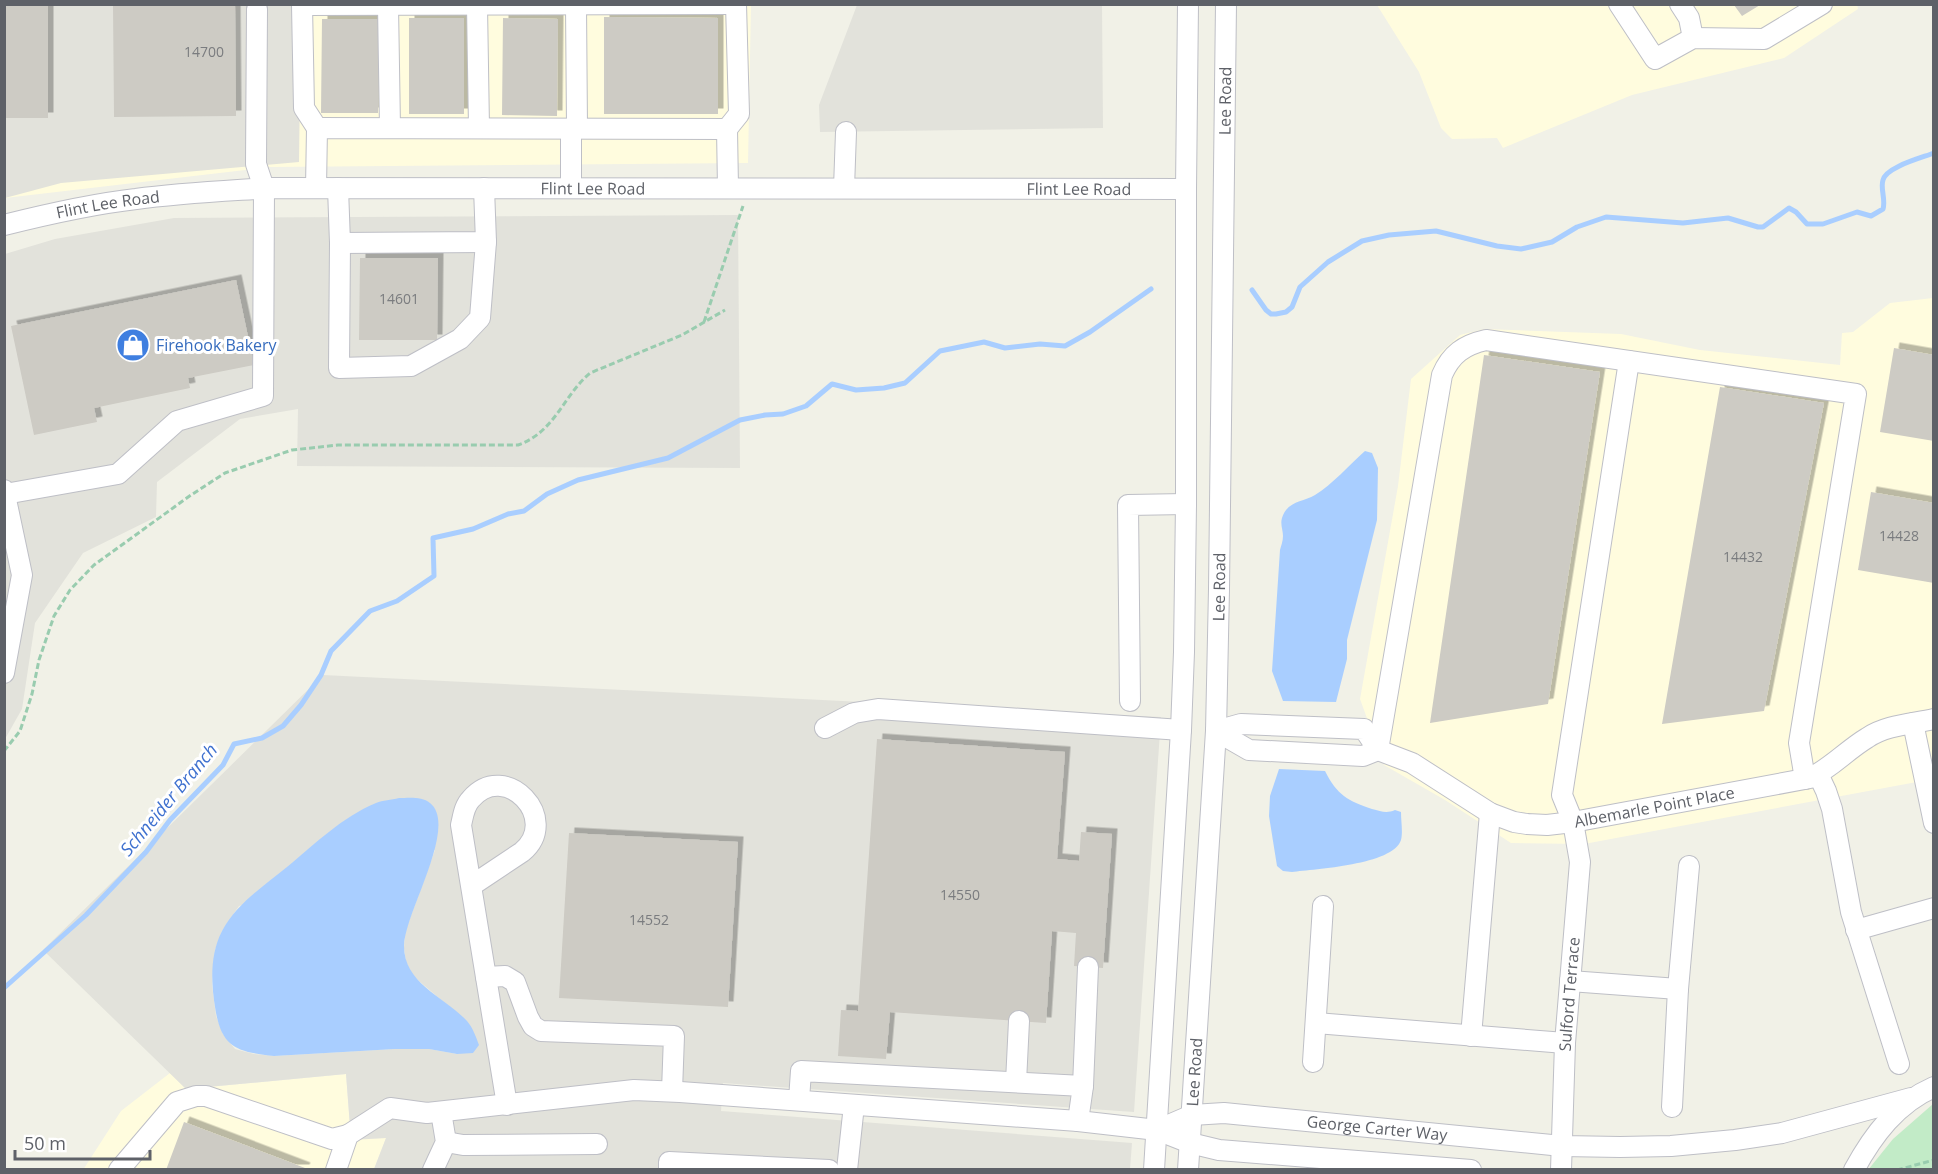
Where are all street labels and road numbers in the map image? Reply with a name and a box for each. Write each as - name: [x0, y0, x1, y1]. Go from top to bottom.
- street label: Lee Road: [1213, 66, 1236, 135]
- street label: Flint Lee Road: [541, 177, 645, 199]
- street label: Flint Lee Road: [1027, 178, 1131, 200]
- street label: Flint Lee Road: [54, 185, 161, 223]
- street label: Lee Road: [1207, 552, 1230, 621]
- street label: Albemarle Point Place: [1572, 781, 1736, 833]
- street label: Sulford Terrace: [1554, 936, 1585, 1052]
- street label: Lee Road: [1181, 1037, 1207, 1107]
- street label: George Carter Way: [1306, 1110, 1449, 1146]

